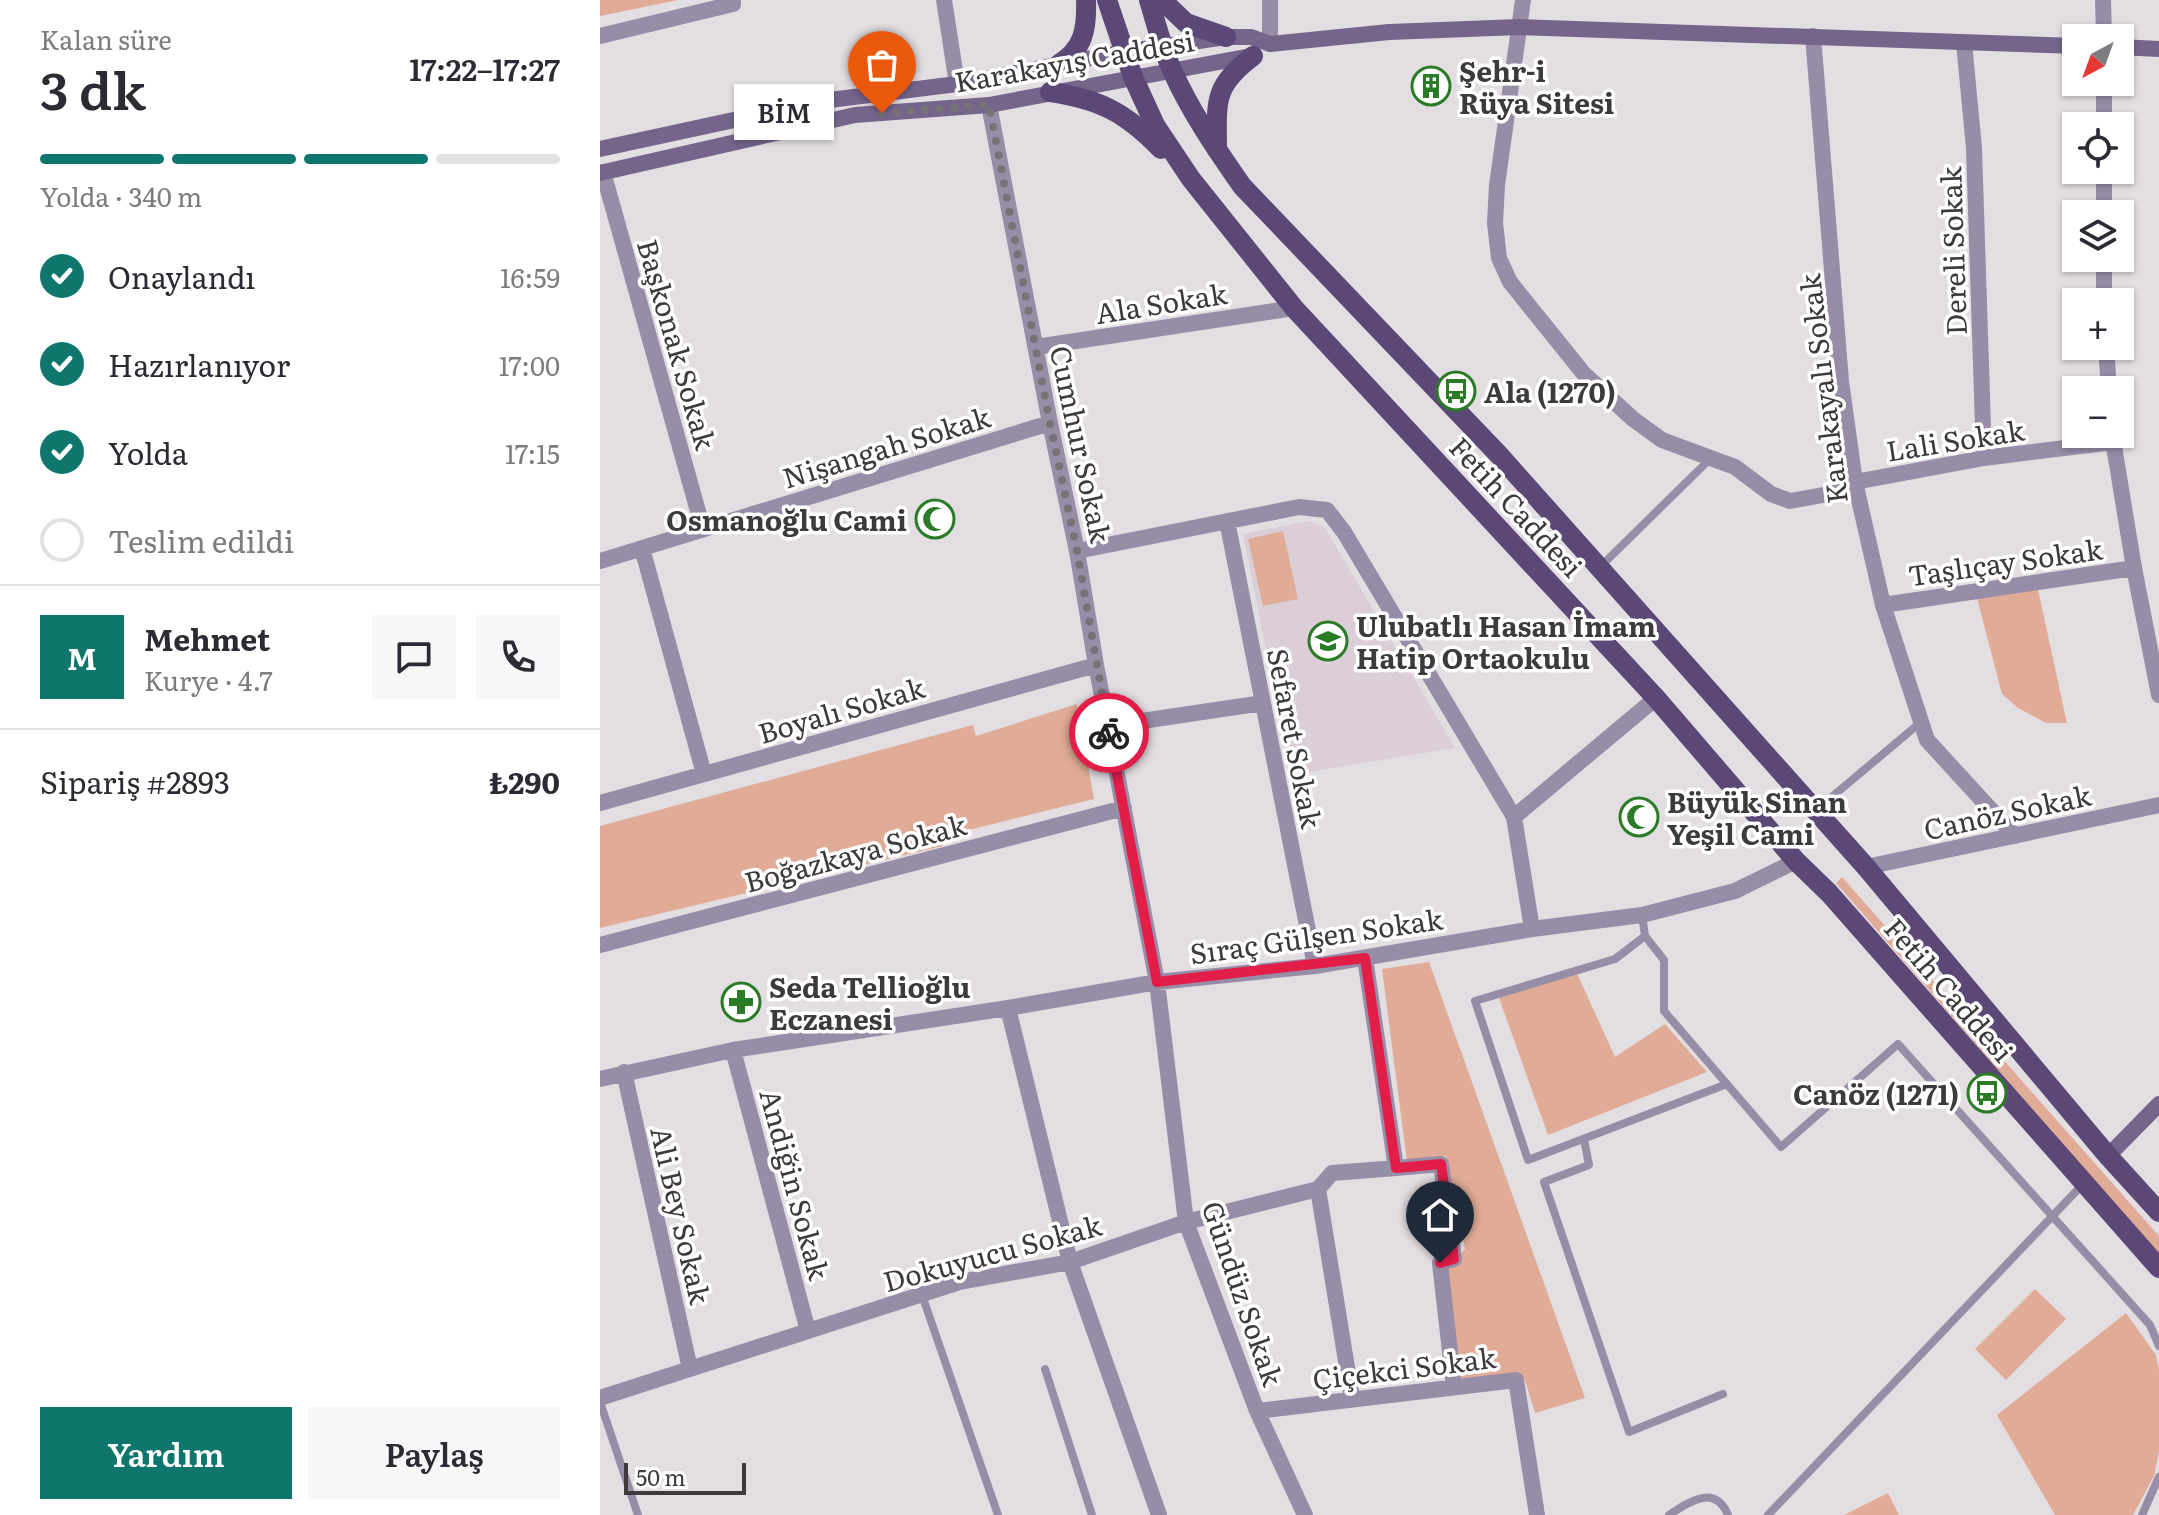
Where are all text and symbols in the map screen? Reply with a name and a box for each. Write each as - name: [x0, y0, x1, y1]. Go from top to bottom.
- street label: Karakayış Caddesi: [951, 18, 1197, 102]
- text: Kalan süre: [40, 19, 172, 58]
- north arrow: [2062, 24, 2134, 96]
- map controls: [2062, 24, 2134, 448]
- pin: [848, 31, 916, 113]
- icon: bag: [860, 43, 904, 87]
- text: 17:22–17:27: [409, 46, 560, 90]
- text: 3 dk: [40, 49, 146, 126]
- place label: Şehr-i Rüya Sitesi: [1459, 49, 1614, 123]
- building icon: Şehr-i Rüya Sitesi: [1410, 65, 1452, 107]
- callout: BİM: [734, 85, 834, 141]
- text: BİM: [757, 92, 811, 131]
- button: locate: [2062, 112, 2134, 184]
- street label: Dereli Sokak: [1928, 165, 1976, 336]
- text: Yolda · 340 m: [40, 176, 202, 215]
- button: layers: [2062, 200, 2134, 272]
- street label: Başkonak Sokak: [628, 234, 728, 455]
- icon: check: [40, 254, 84, 298]
- text: Onaylandı: [108, 254, 255, 298]
- text: 16:59: [500, 257, 560, 296]
- street label: Ala Sokak: [1092, 271, 1231, 333]
- street label: Karakayalı Sokak: [1787, 271, 1857, 506]
- button: +: [2062, 288, 2134, 360]
- icon: check: [40, 342, 84, 386]
- text: Hazırlanıyor: [108, 342, 290, 386]
- street label: Cumhur Sokak: [1041, 342, 1124, 547]
- text: 17:00: [499, 345, 560, 384]
- bus stop icon: Ala (1270): [1435, 370, 1477, 412]
- place label: Ala (1270): [1484, 370, 1616, 412]
- button: −: [2062, 376, 2134, 448]
- street label: Nişangah Sokak: [777, 394, 996, 498]
- street label: Lali Sokak: [1883, 407, 2028, 471]
- street label: Fetih Caddesi: [1441, 426, 1593, 586]
- icon: check: [40, 430, 84, 474]
- text: Yolda: [108, 430, 188, 474]
- text: 17:15: [505, 433, 560, 472]
- place label: Osmanoğlu Cami: [666, 498, 907, 540]
- mosque icon: Osmanoğlu Cami: [914, 498, 956, 540]
- text: Teslim edildi: [108, 518, 294, 562]
- street label: Taşlıçay Sokak: [1905, 526, 2106, 595]
- place label: Ulubatlı Hasan İmam Hatip Ortaokulu: [1356, 604, 1656, 678]
- button: chat: [372, 615, 456, 699]
- button: phone: [476, 615, 560, 699]
- text: Mehmet: [144, 616, 270, 660]
- school or university icon: Ulubatlı Hasan İmam Hatip Ortaokulu: [1307, 620, 1349, 662]
- text: M: [67, 635, 97, 679]
- street label: Sefaret Sokak: [1258, 644, 1334, 833]
- text: Kurye · 4.7: [144, 660, 273, 699]
- street label: Boyalı Sokak: [753, 665, 930, 753]
- courier: [1069, 693, 1149, 773]
- icon: bike: [1087, 711, 1131, 755]
- text: Sipariş #2893: [40, 759, 230, 803]
- text: ₺290: [489, 759, 560, 803]
- street label: Canöz Sokak: [1920, 773, 2095, 849]
- place label: Büyük Sinan Yeşil Cami: [1667, 780, 1847, 854]
- mosque icon: Büyük Sinan Yeşil Cami: [1618, 796, 1660, 838]
- street label: Boğazkaya Sokak: [740, 802, 971, 902]
- street label: Sıraç Gülşen Sokak: [1187, 896, 1446, 974]
- street label: Fetih Caddesi: [1875, 908, 2025, 1070]
- place label: Seda Tellioğlu Eczanesi: [769, 965, 970, 1039]
- pharmacy icon: Seda Tellioğlu Eczanesi: [720, 981, 762, 1023]
- place label: Canöz (1271): [1793, 1072, 1959, 1114]
- bus stop icon: Canöz (1271): [1966, 1072, 2008, 1114]
- street label: Andiğin Sokak: [750, 1084, 842, 1285]
- street label: Ali Bey Sokak: [641, 1122, 723, 1309]
- pin: [1406, 1181, 1474, 1263]
- icon: home: [1418, 1193, 1462, 1237]
- street label: Gündüz Sokak: [1193, 1195, 1296, 1392]
- street label: Dokuyucu Sokak: [878, 1202, 1107, 1301]
- street label: Çiçekci Sokak: [1310, 1335, 1499, 1399]
- button: Yardım: [40, 1407, 292, 1499]
- button: Paylaş: [308, 1407, 560, 1499]
- scale bar: [624, 1459, 746, 1495]
- text: 50 m: [636, 1460, 686, 1493]

